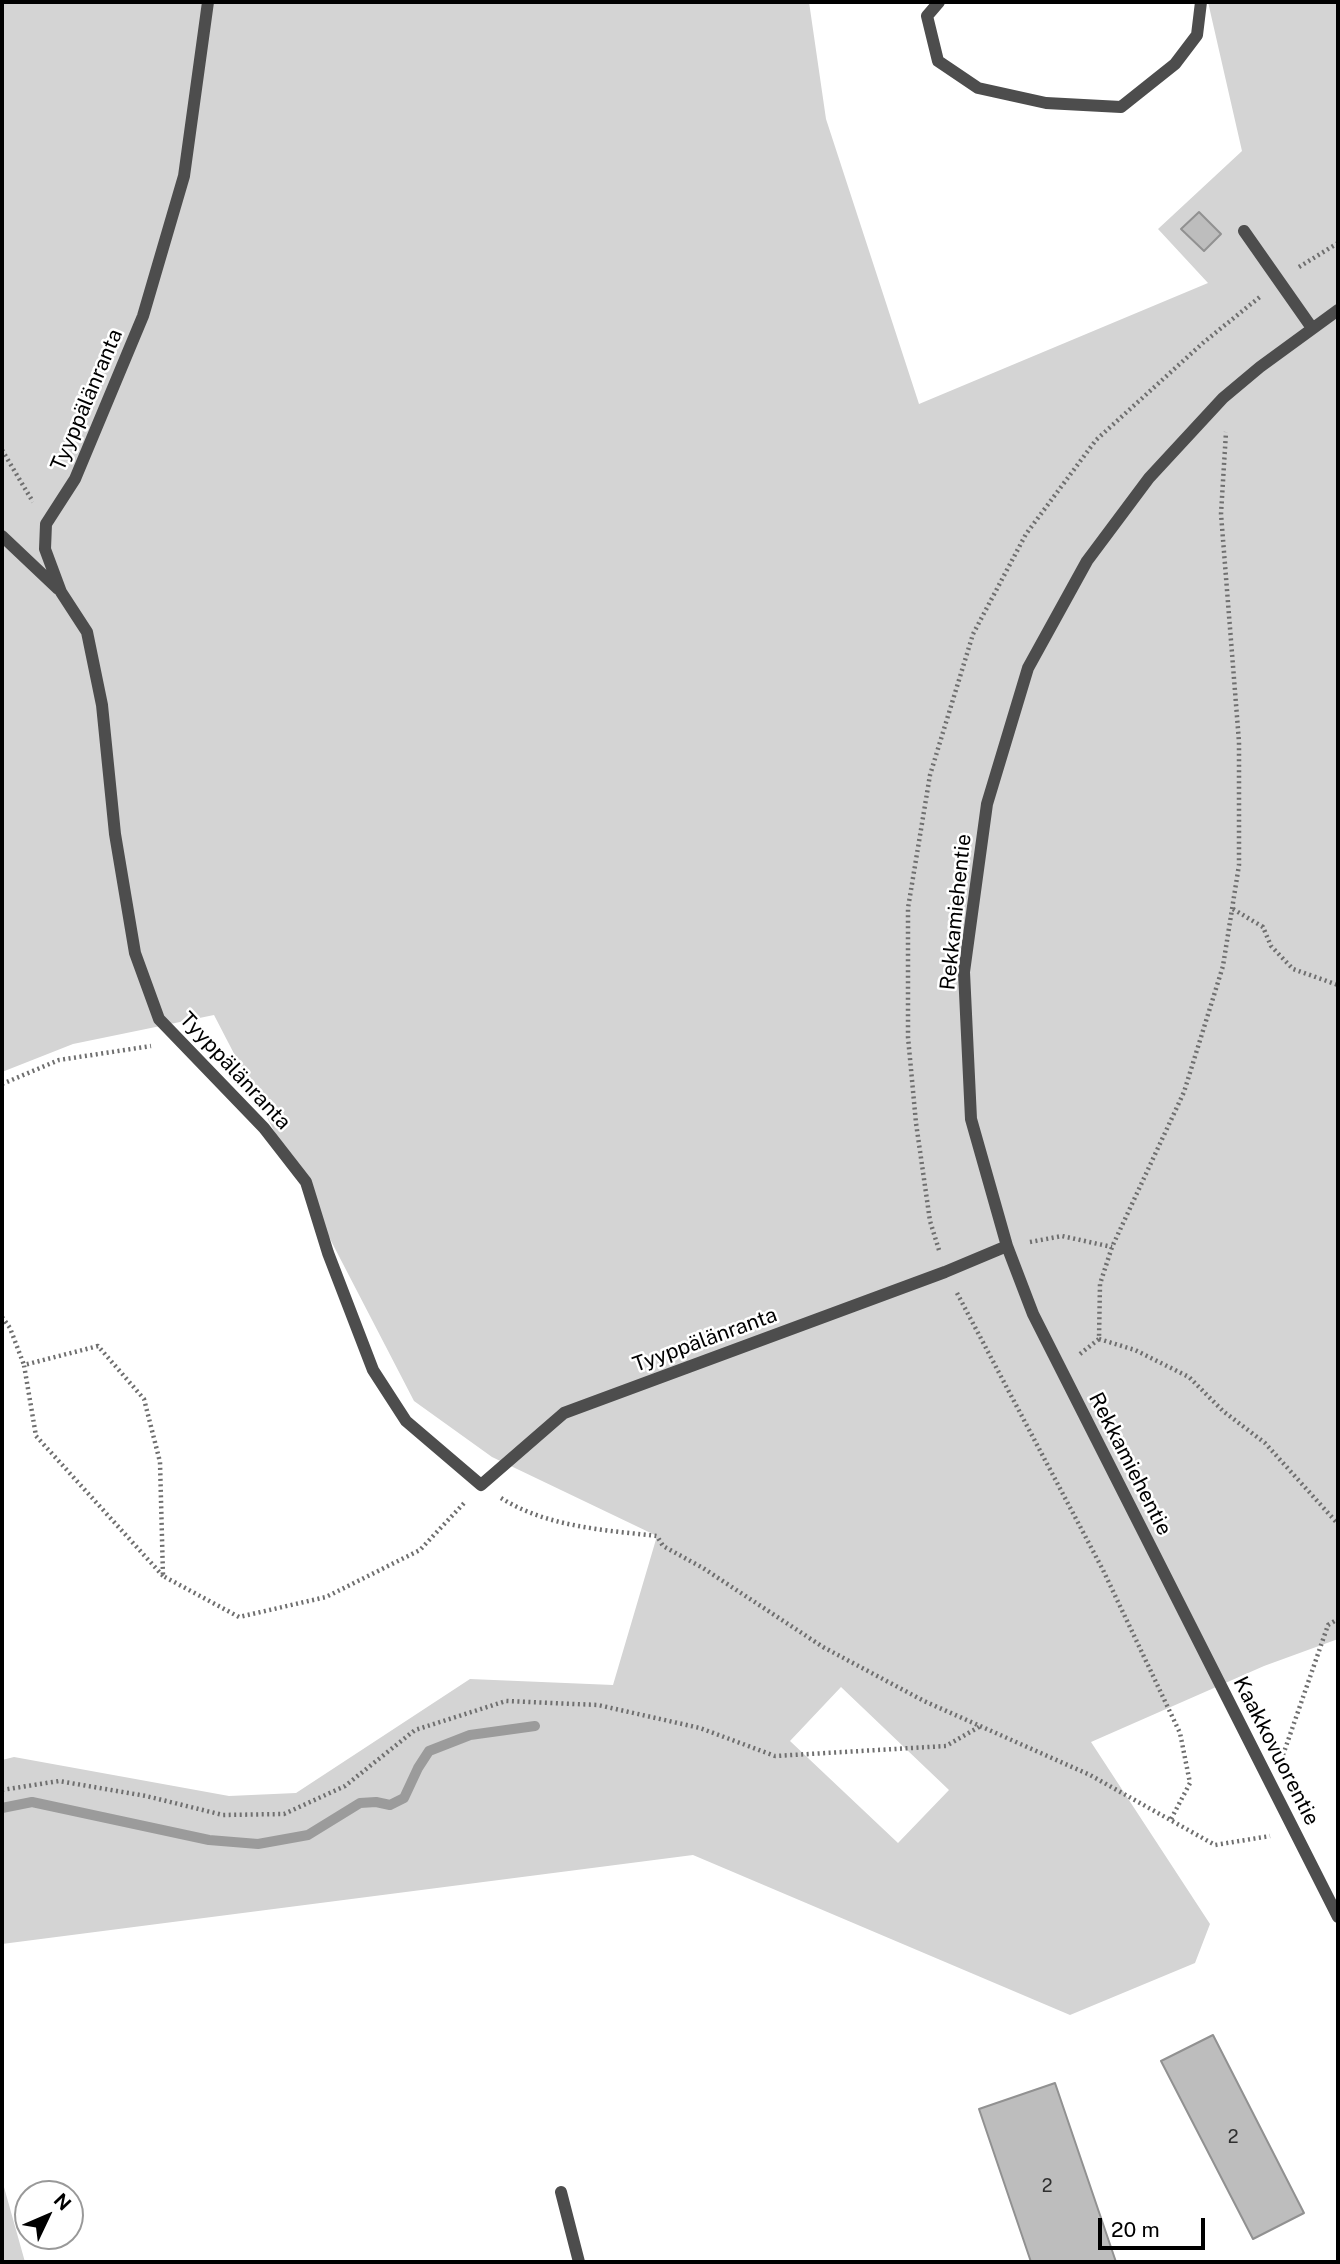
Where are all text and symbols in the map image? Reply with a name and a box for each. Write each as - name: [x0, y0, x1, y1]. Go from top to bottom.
- street label: Tyyppälänranta: [46, 325, 128, 475]
- street label: Rekkamiehentie: [935, 833, 977, 991]
- street label: Tyyppälänranta: [174, 1007, 296, 1135]
- street label: Tyyppälänranta: [629, 1302, 781, 1378]
- street label: Rekkamiehentie: [1083, 1388, 1177, 1540]
- street label: Kaakkovuorentie: [1228, 1672, 1324, 1830]
- house number: 2: [1228, 2126, 1238, 2148]
- house number: 2: [1042, 2175, 1052, 2197]
- north arrow: [14, 2180, 84, 2250]
- text: N: [50, 2189, 76, 2215]
- scale bar: [1102, 2204, 1209, 2248]
- text: 20 m: [1111, 2217, 1160, 2242]

